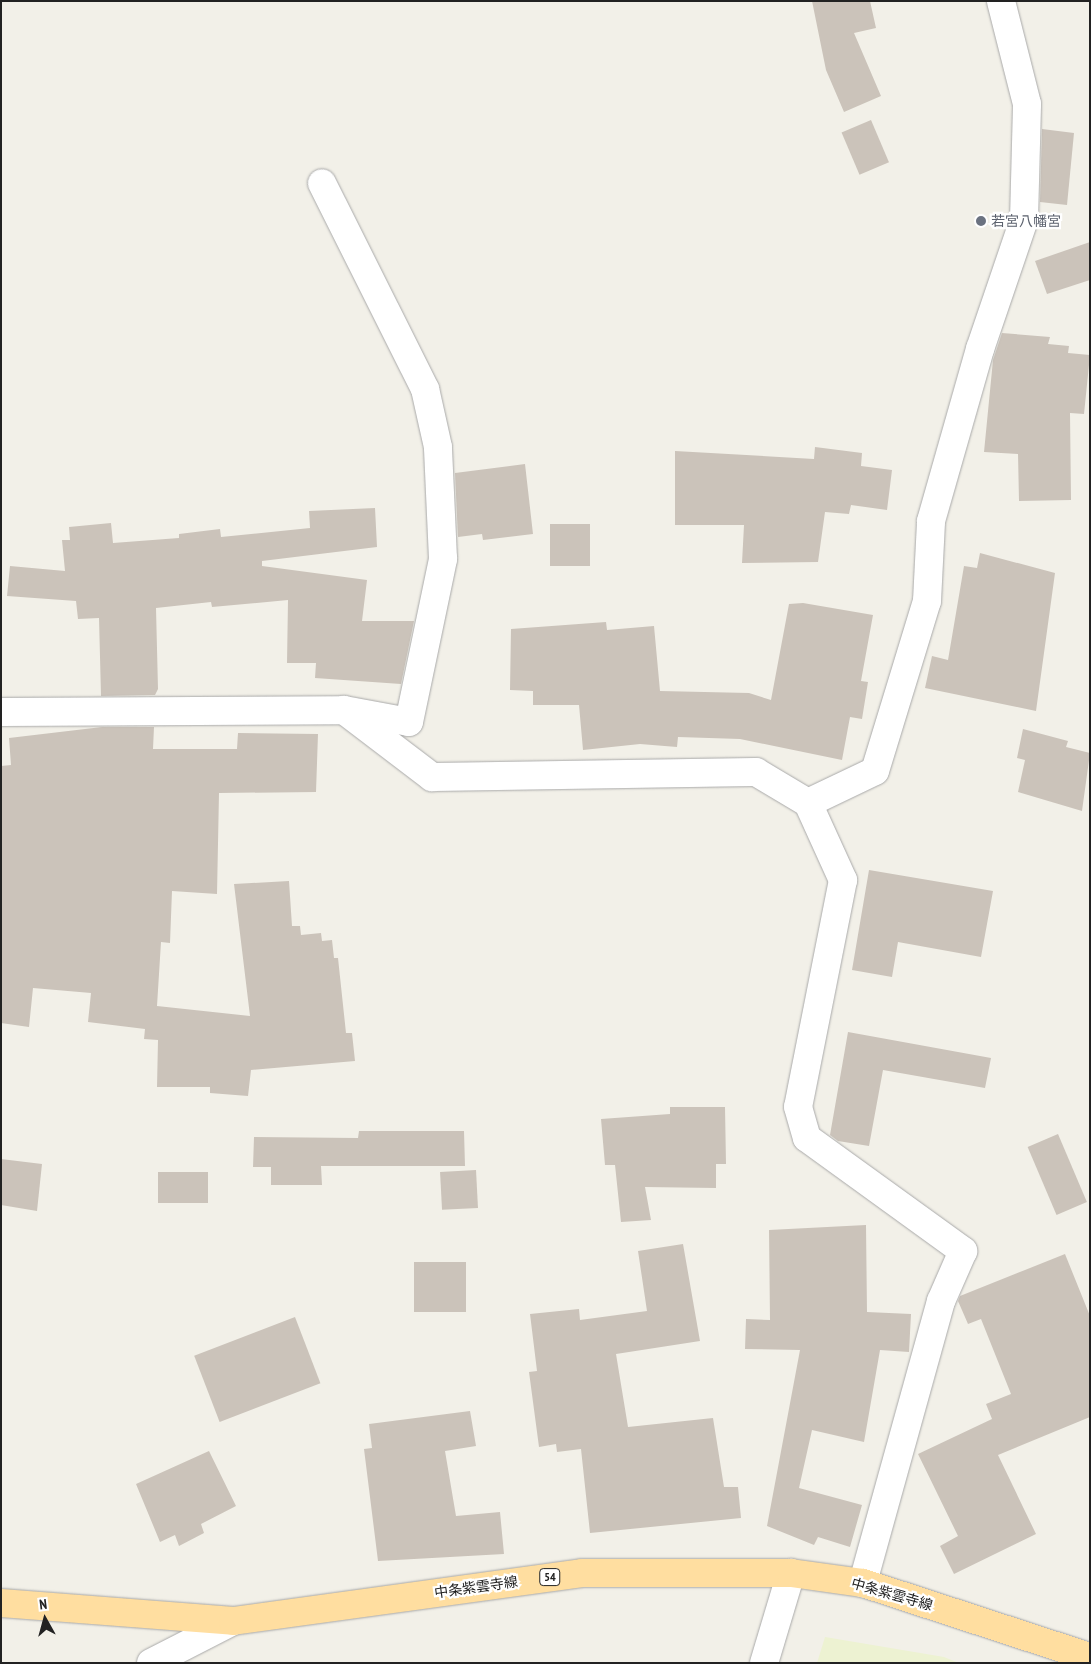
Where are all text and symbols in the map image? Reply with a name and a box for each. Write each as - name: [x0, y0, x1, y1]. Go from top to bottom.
- place label: 若宮八幡宮: [991, 213, 1061, 229]
- marker: 若宮八幡宮: [975, 215, 987, 227]
- road number: 54: [539, 1568, 561, 1586]
- street label: 中条紫雲寺線: [433, 1573, 519, 1601]
- street label: 中条紫雲寺線: [849, 1574, 935, 1614]
- north arrow: [20, 1594, 70, 1644]
- text: N: [38, 1595, 48, 1614]

